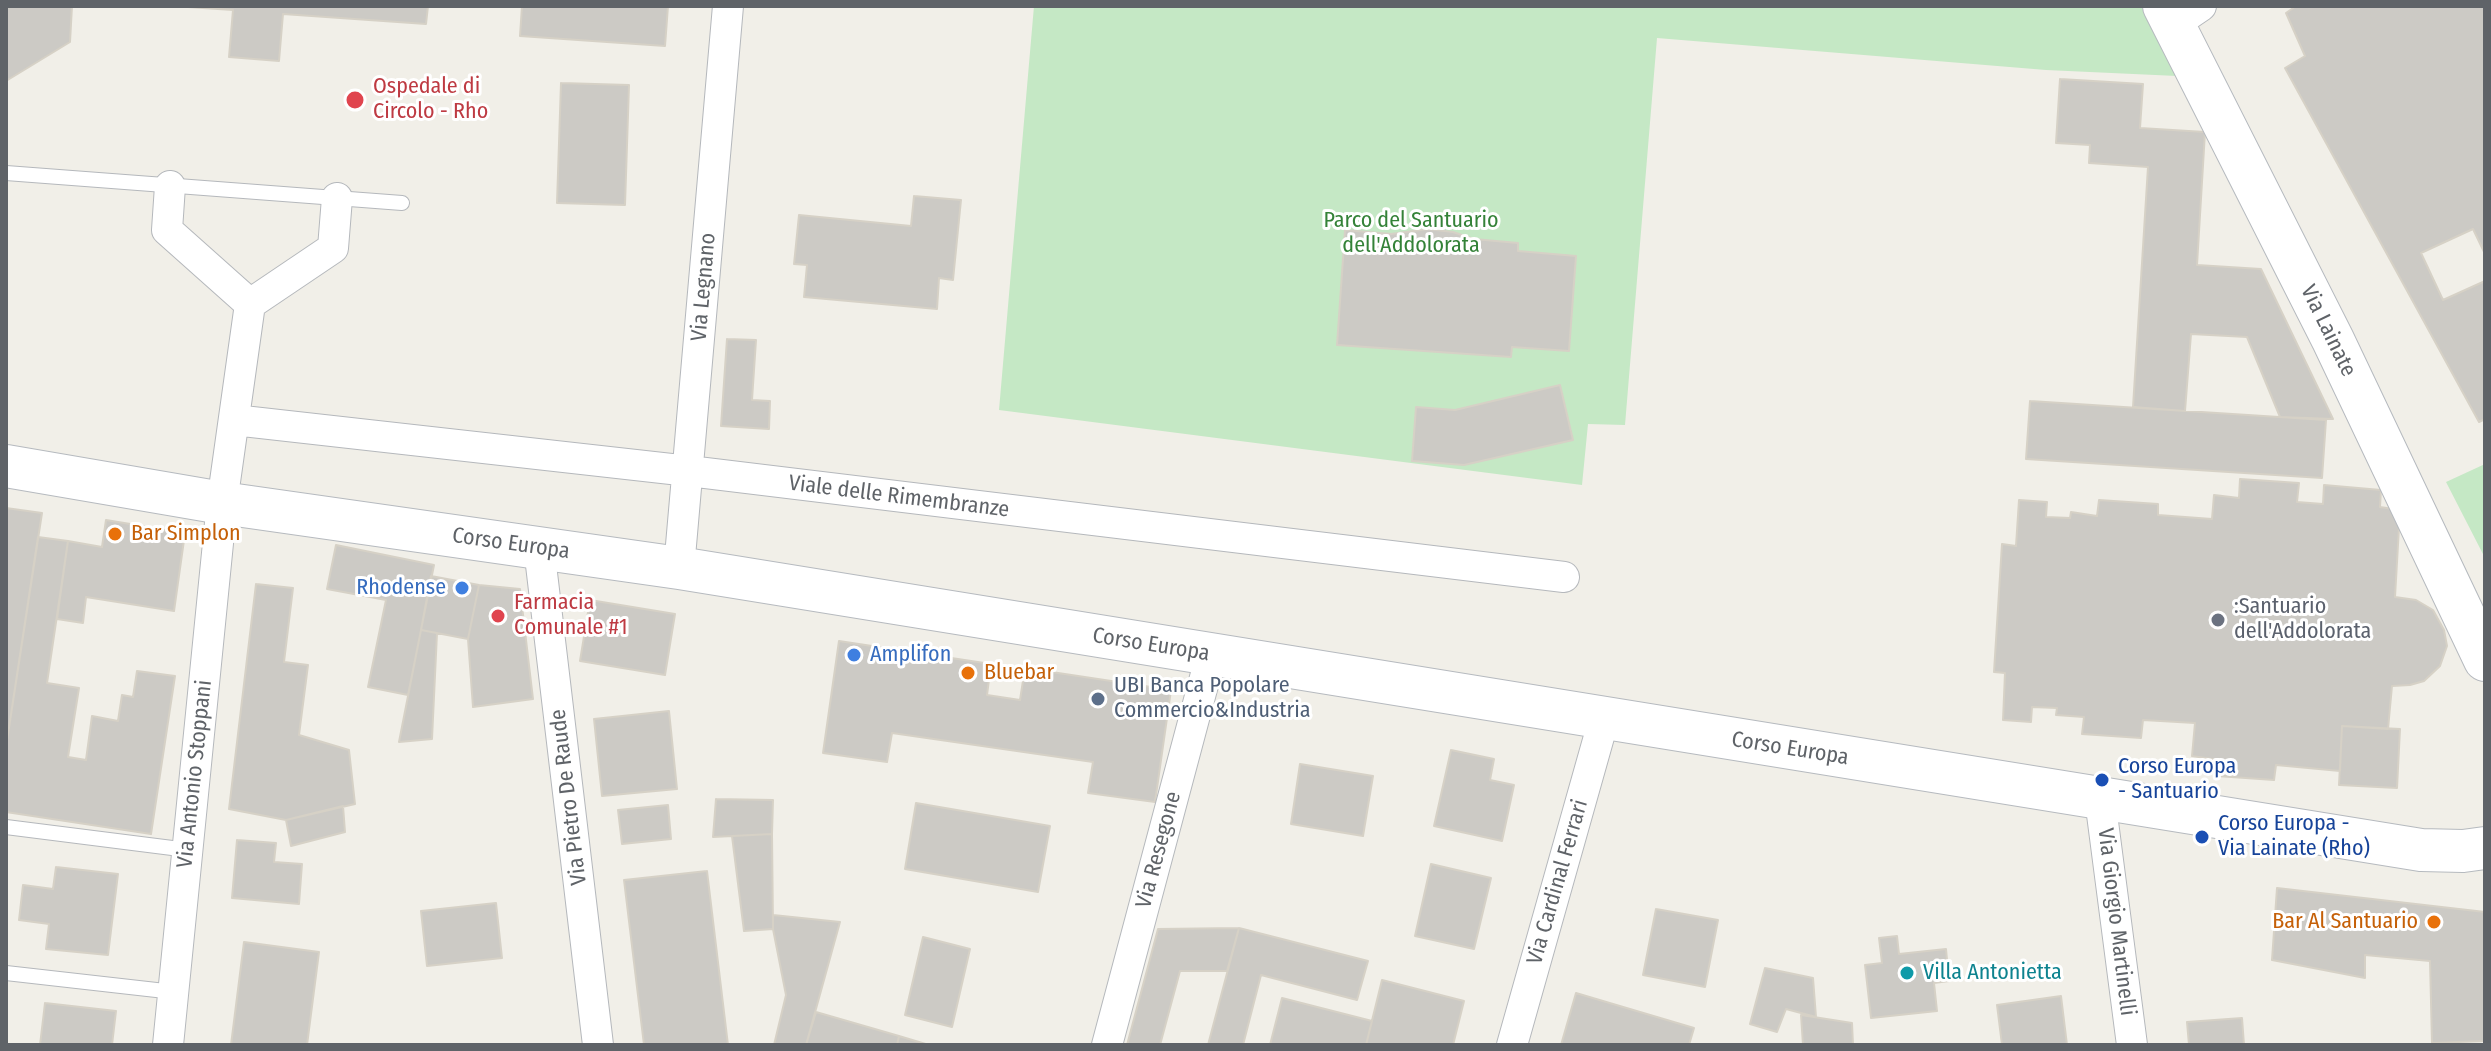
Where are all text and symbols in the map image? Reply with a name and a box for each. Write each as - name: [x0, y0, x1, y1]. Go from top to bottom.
- place label: Ospedale di Circolo - Rho: [373, 74, 488, 126]
- marker: Ospedale di Circolo - Rho: [344, 89, 366, 111]
- park label: Parco del Santuario dell'Addolorata: [1323, 208, 1499, 260]
- street label: Via Legnano: [686, 232, 722, 342]
- street label: Via Lainate: [2294, 281, 2362, 381]
- street label: Viale delle Rimembranze: [787, 470, 1011, 524]
- place label: Bar Simplon: [131, 521, 241, 547]
- street label: Corso Europa: [451, 523, 571, 565]
- marker: Bar Simplon: [106, 525, 124, 543]
- place label: Rhodense: [356, 575, 446, 601]
- marker: Rhodense: [453, 579, 471, 597]
- place label: Farmacia Comunale #1: [514, 590, 628, 642]
- place label: :Santuario dell'Addolorata: [2234, 594, 2371, 646]
- marker: Farmacia Comunale #1: [489, 607, 507, 625]
- marker: :Santuario dell'Addolorata: [2209, 611, 2227, 629]
- street label: Corso Europa: [1091, 623, 1211, 667]
- place label: Amplifon: [870, 642, 951, 668]
- marker: Amplifon: [845, 646, 863, 664]
- place label: Bluebar: [984, 660, 1054, 686]
- marker: Bluebar: [959, 664, 977, 682]
- place label: UBI Banca Popolare Commercio&Industria: [1114, 673, 1310, 724]
- street label: Via Antonio Stoppani: [172, 679, 218, 869]
- marker: UBI Banca Popolare Commercio&Industria: [1089, 690, 1107, 708]
- street label: Via Pietro De Raude: [545, 707, 593, 887]
- street label: Corso Europa: [1730, 727, 1850, 771]
- place label: Corso Europa - Santuario: [2118, 754, 2236, 806]
- marker: Corso Europa - Santuario: [2093, 771, 2111, 789]
- street label: Via Resegone: [1131, 789, 1187, 911]
- street label: Via Cardinal Ferrari: [1522, 796, 1594, 968]
- place label: Corso Europa - Via Lainate (Rho): [2218, 811, 2370, 862]
- street label: Via Giorgio Martinelli: [2091, 827, 2141, 1017]
- marker: Corso Europa - Via Lainate (Rho): [2193, 828, 2211, 846]
- place label: Bar Al Santuario: [2272, 909, 2418, 935]
- marker: Bar Al Santuario: [2425, 913, 2443, 931]
- place label: Villa Antonietta: [1923, 960, 2062, 986]
- marker: Villa Antonietta: [1898, 964, 1916, 982]

